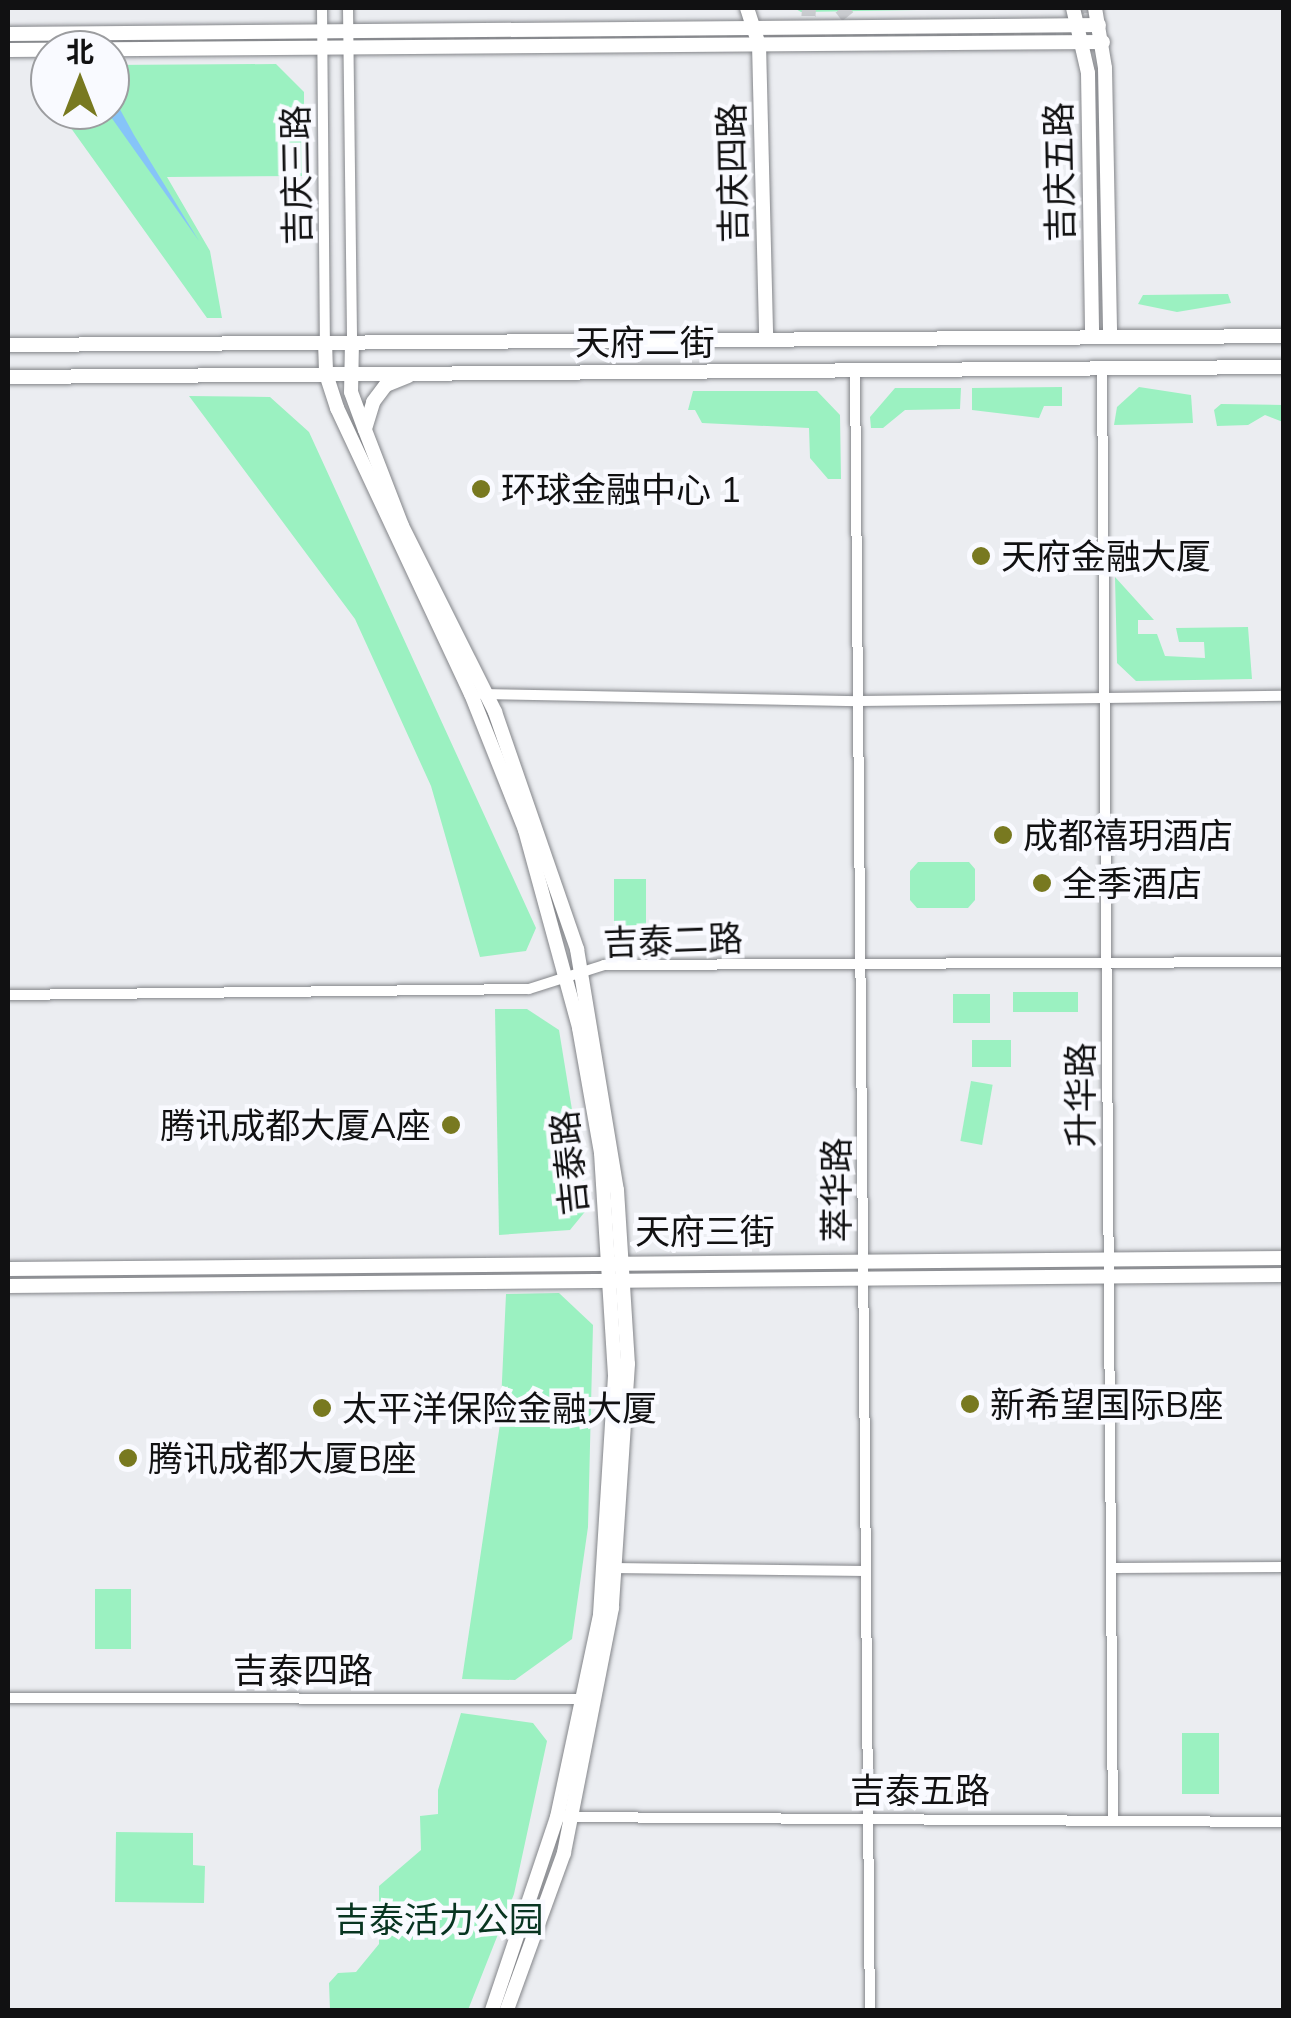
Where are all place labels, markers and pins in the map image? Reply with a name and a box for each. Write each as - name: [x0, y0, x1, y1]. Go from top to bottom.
- place label: 环球金融中心 1: [501, 468, 741, 510]
- marker: 环球金融中心 1: [470, 478, 492, 500]
- place label: 天府金融大厦: [1001, 535, 1211, 577]
- marker: 天府金融大厦: [970, 545, 992, 567]
- place label: 成都禧玥酒店: [1023, 814, 1233, 856]
- marker: 成都禧玥酒店: [992, 824, 1014, 846]
- place label: 全季酒店: [1062, 862, 1202, 904]
- marker: 全季酒店: [1031, 872, 1053, 894]
- place label: 腾讯成都大厦A座: [160, 1104, 431, 1146]
- marker: 腾讯成都大厦A座: [440, 1114, 462, 1136]
- place label: 新希望国际B座: [990, 1383, 1224, 1425]
- place label: 太平洋保险金融大厦: [342, 1387, 657, 1429]
- marker: 新希望国际B座: [959, 1393, 981, 1415]
- marker: 太平洋保险金融大厦: [311, 1397, 333, 1419]
- place label: 腾讯成都大厦B座: [148, 1437, 417, 1479]
- marker: 腾讯成都大厦B座: [117, 1447, 139, 1469]

